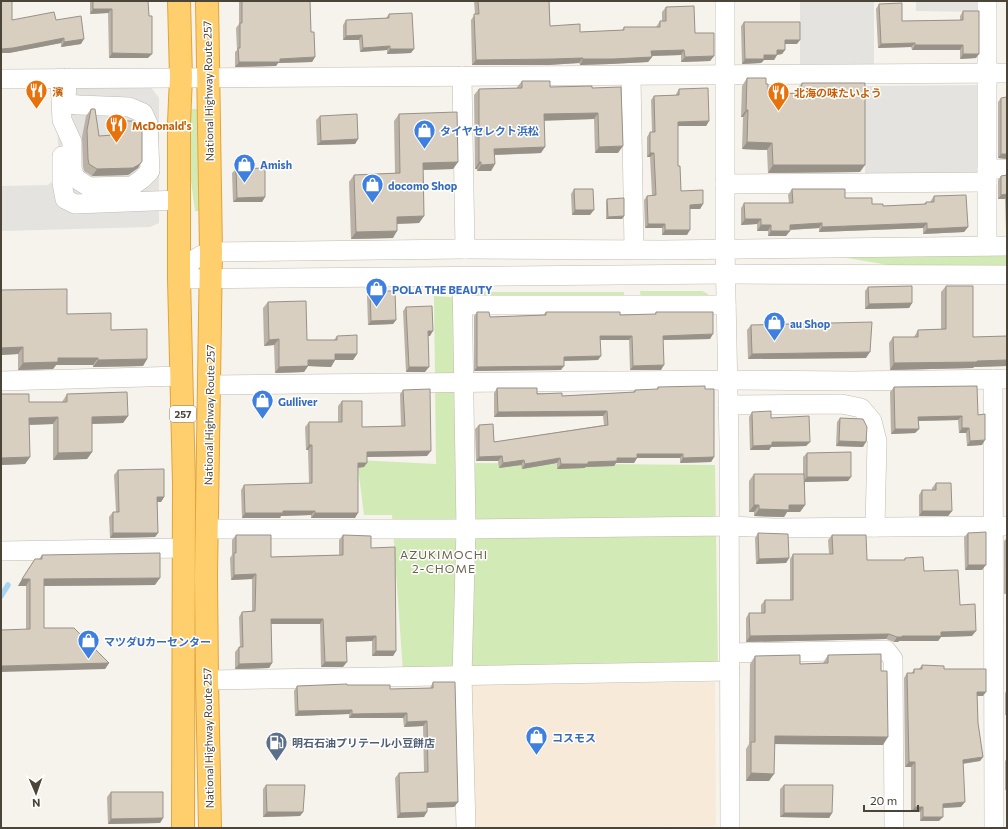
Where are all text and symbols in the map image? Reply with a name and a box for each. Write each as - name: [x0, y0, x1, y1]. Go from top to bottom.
- street label: National Highway Route 257: [200, 20, 216, 161]
- restaurant icon: 濱: [23, 78, 49, 111]
- restaurant icon: 北海の味たいよう: [765, 79, 791, 112]
- place label: 濱: [52, 85, 64, 98]
- place label: 北海の味たいよう: [794, 86, 882, 99]
- restaurant icon: McDonald's: [103, 112, 129, 145]
- shop icon: タイヤセレクト浜松: [412, 117, 438, 150]
- place label: McDonald's: [132, 119, 192, 132]
- place label: タイヤセレクト浜松: [440, 124, 539, 137]
- shop icon: Amish: [232, 151, 258, 184]
- place label: Amish: [260, 158, 292, 171]
- shop icon: docomo Shop: [359, 172, 385, 205]
- place label: docomo Shop: [388, 179, 458, 192]
- shop icon: POLA THE BEAUTY: [363, 276, 389, 309]
- place label: POLA THE BEAUTY: [392, 283, 493, 296]
- shop icon: au Shop: [762, 310, 788, 343]
- place label: au Shop: [790, 317, 831, 330]
- street label: National Highway Route 257: [201, 344, 217, 485]
- shop icon: Gulliver: [249, 388, 275, 421]
- place label: Gulliver: [278, 395, 318, 408]
- road number: 257: [170, 406, 196, 422]
- district label: AZUKIMOCHI 2-CHOME: [400, 547, 488, 575]
- shop icon: マツダUカーセンター: [75, 628, 101, 661]
- place label: マツダUカーセンター: [104, 635, 211, 648]
- street label: National Highway Route 257: [200, 667, 216, 808]
- shop icon: コスモス: [523, 724, 549, 757]
- fuel station icon: 明石石油プリテール小豆餅店: [263, 729, 289, 762]
- place label: コスモス: [552, 731, 596, 744]
- place label: 明石石油プリテール小豆餅店: [292, 736, 435, 749]
- north arrow: [16, 773, 56, 813]
- scale bar: [864, 787, 918, 813]
- text: 20 m: [870, 793, 897, 807]
- text: N: [32, 797, 41, 810]

